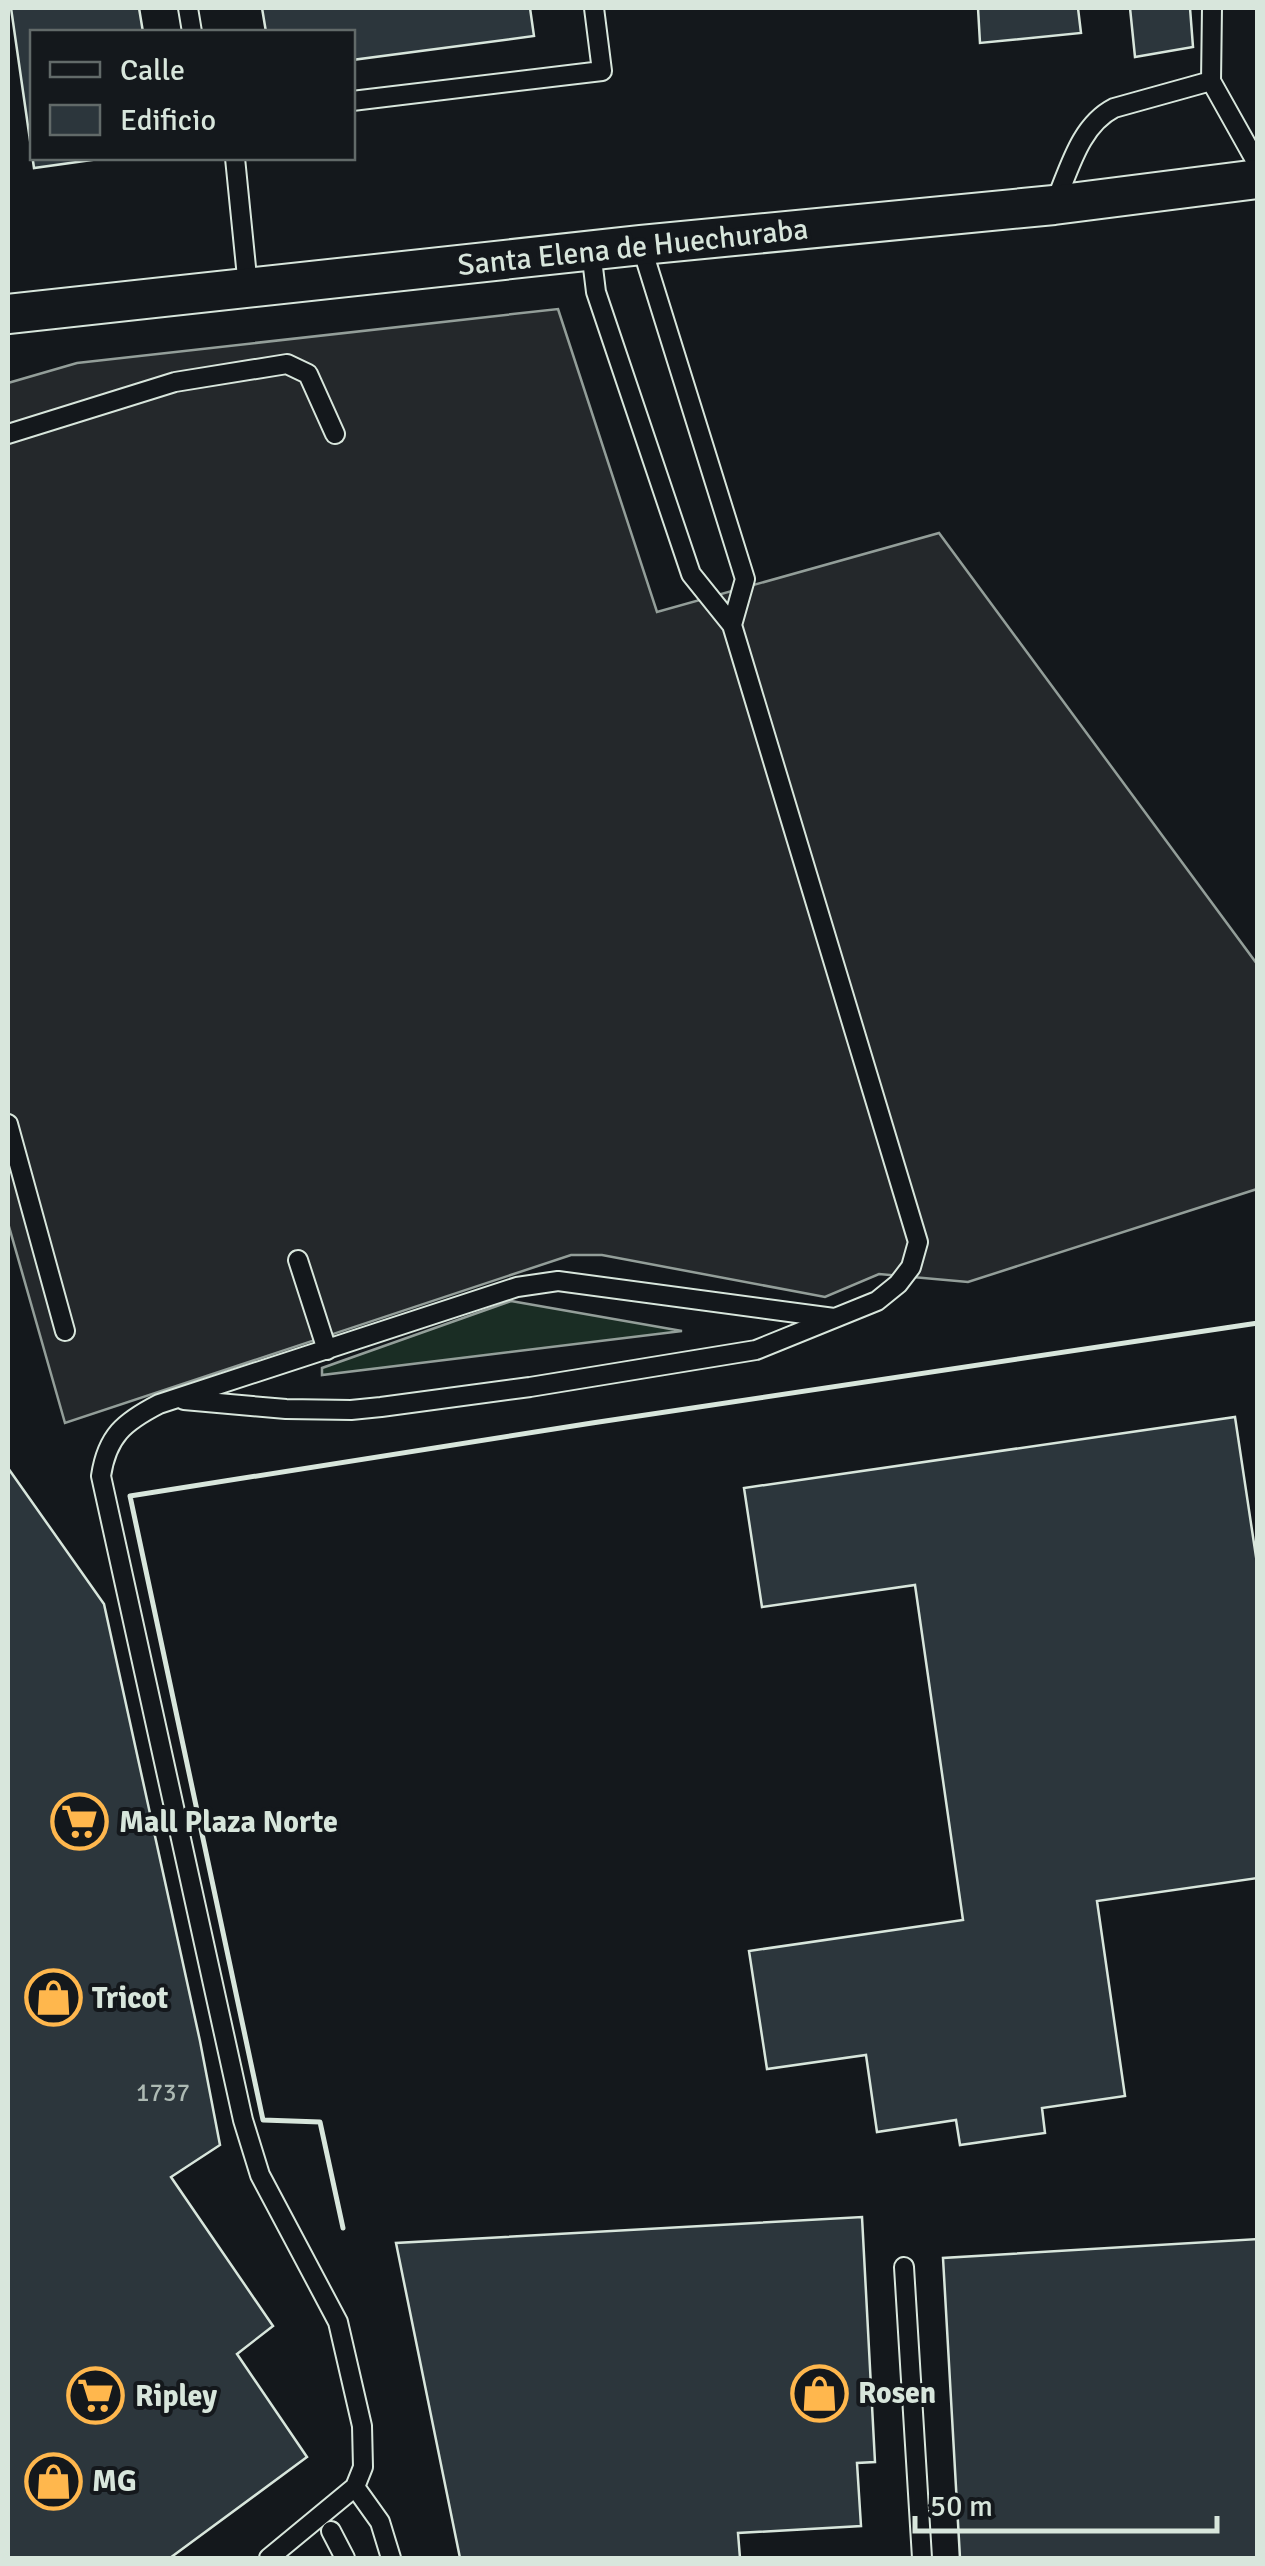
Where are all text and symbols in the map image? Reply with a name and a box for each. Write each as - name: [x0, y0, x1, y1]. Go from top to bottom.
- legend: [30, 30, 355, 160]
- text: Calle: [120, 52, 185, 89]
- text: Edificio: [120, 102, 216, 139]
- street label: Santa Elena de Huechuraba: [456, 211, 810, 284]
- supermarket icon: Mall Plaza Norte: [50, 1792, 110, 1852]
- place label: Mall Plaza Norte: [119, 1804, 338, 1841]
- shop icon: Tricot: [23, 1968, 83, 2028]
- place label: Tricot: [92, 1980, 168, 2017]
- house number: 1737: [136, 2077, 190, 2108]
- shop icon: Rosen: [789, 2363, 849, 2423]
- supermarket icon: Ripley: [66, 2366, 126, 2426]
- place label: Rosen: [858, 2375, 936, 2412]
- place label: Ripley: [135, 2378, 217, 2415]
- shop icon: MG: [23, 2451, 83, 2511]
- place label: MG: [92, 2463, 137, 2500]
- scale bar: [915, 2471, 1218, 2533]
- text: 50 m: [930, 2488, 993, 2525]

